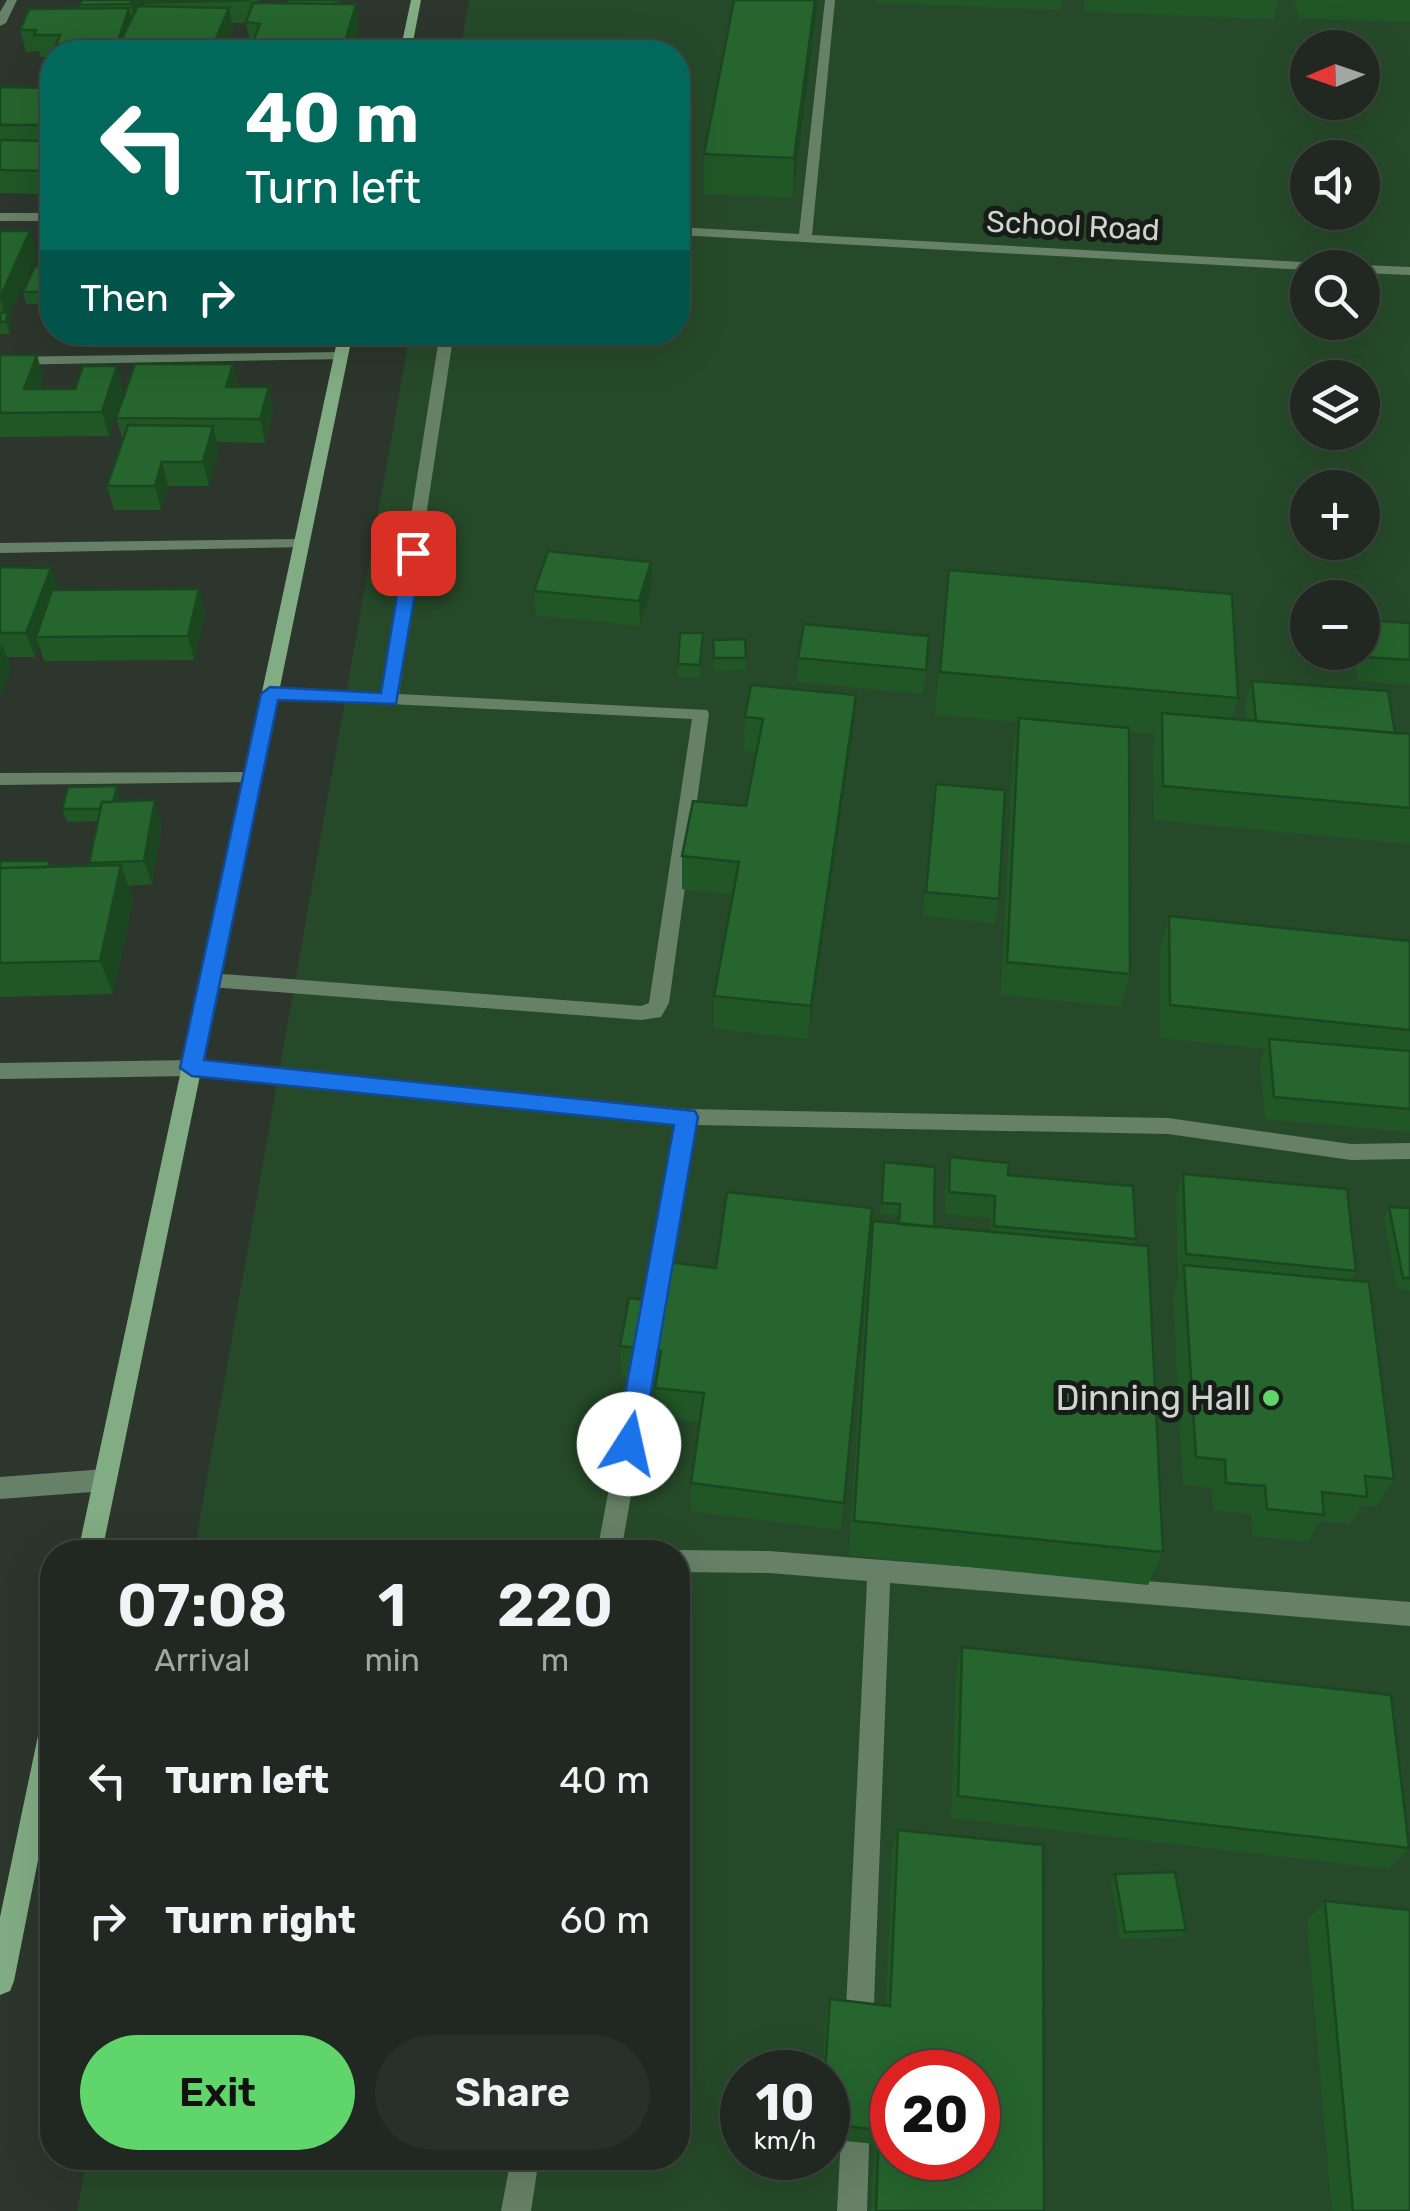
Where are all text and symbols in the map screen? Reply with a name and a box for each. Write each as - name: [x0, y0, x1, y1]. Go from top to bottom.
- north arrow: [1290, 30, 1380, 120]
- map controls: [1290, 30, 1380, 670]
- text: 40 m: [245, 77, 419, 160]
- icon: left: [80, 80, 210, 210]
- button: sound: [1290, 140, 1380, 230]
- text: Turn left: [245, 161, 421, 214]
- street label: School Road: [985, 203, 1161, 249]
- button: search: [1290, 250, 1380, 340]
- icon: right: [189, 270, 244, 325]
- text: Then: [80, 275, 169, 321]
- button: layers: [1290, 360, 1380, 450]
- button: +: [1290, 470, 1380, 560]
- pin: [371, 511, 456, 596]
- icon: arrive: [386, 526, 441, 581]
- button: −: [1290, 580, 1380, 670]
- place label: Dinning Hall: [1056, 1377, 1251, 1419]
- marker: Dinning Hall: [1260, 1387, 1282, 1409]
- position arrow: [577, 1392, 681, 1496]
- text: 07:08: [117, 1570, 288, 1641]
- text: 1: [378, 1570, 407, 1641]
- text: 220: [497, 1570, 613, 1641]
- text: Arrival: [154, 1641, 250, 1679]
- text: min: [364, 1641, 420, 1679]
- text: m: [541, 1641, 569, 1679]
- icon: left: [80, 1753, 135, 1808]
- text: Turn left: [165, 1757, 329, 1803]
- text: 40 m: [559, 1757, 650, 1803]
- icon: right: [80, 1893, 135, 1948]
- text: Turn right: [165, 1897, 356, 1943]
- text: 60 m: [560, 1897, 650, 1943]
- button: Exit: [80, 2035, 355, 2150]
- button: Share: [375, 2035, 650, 2150]
- speed limit sign: 20: [870, 2050, 1000, 2180]
- text: 10: [756, 2073, 814, 2133]
- text: km/h: [754, 2126, 816, 2155]

